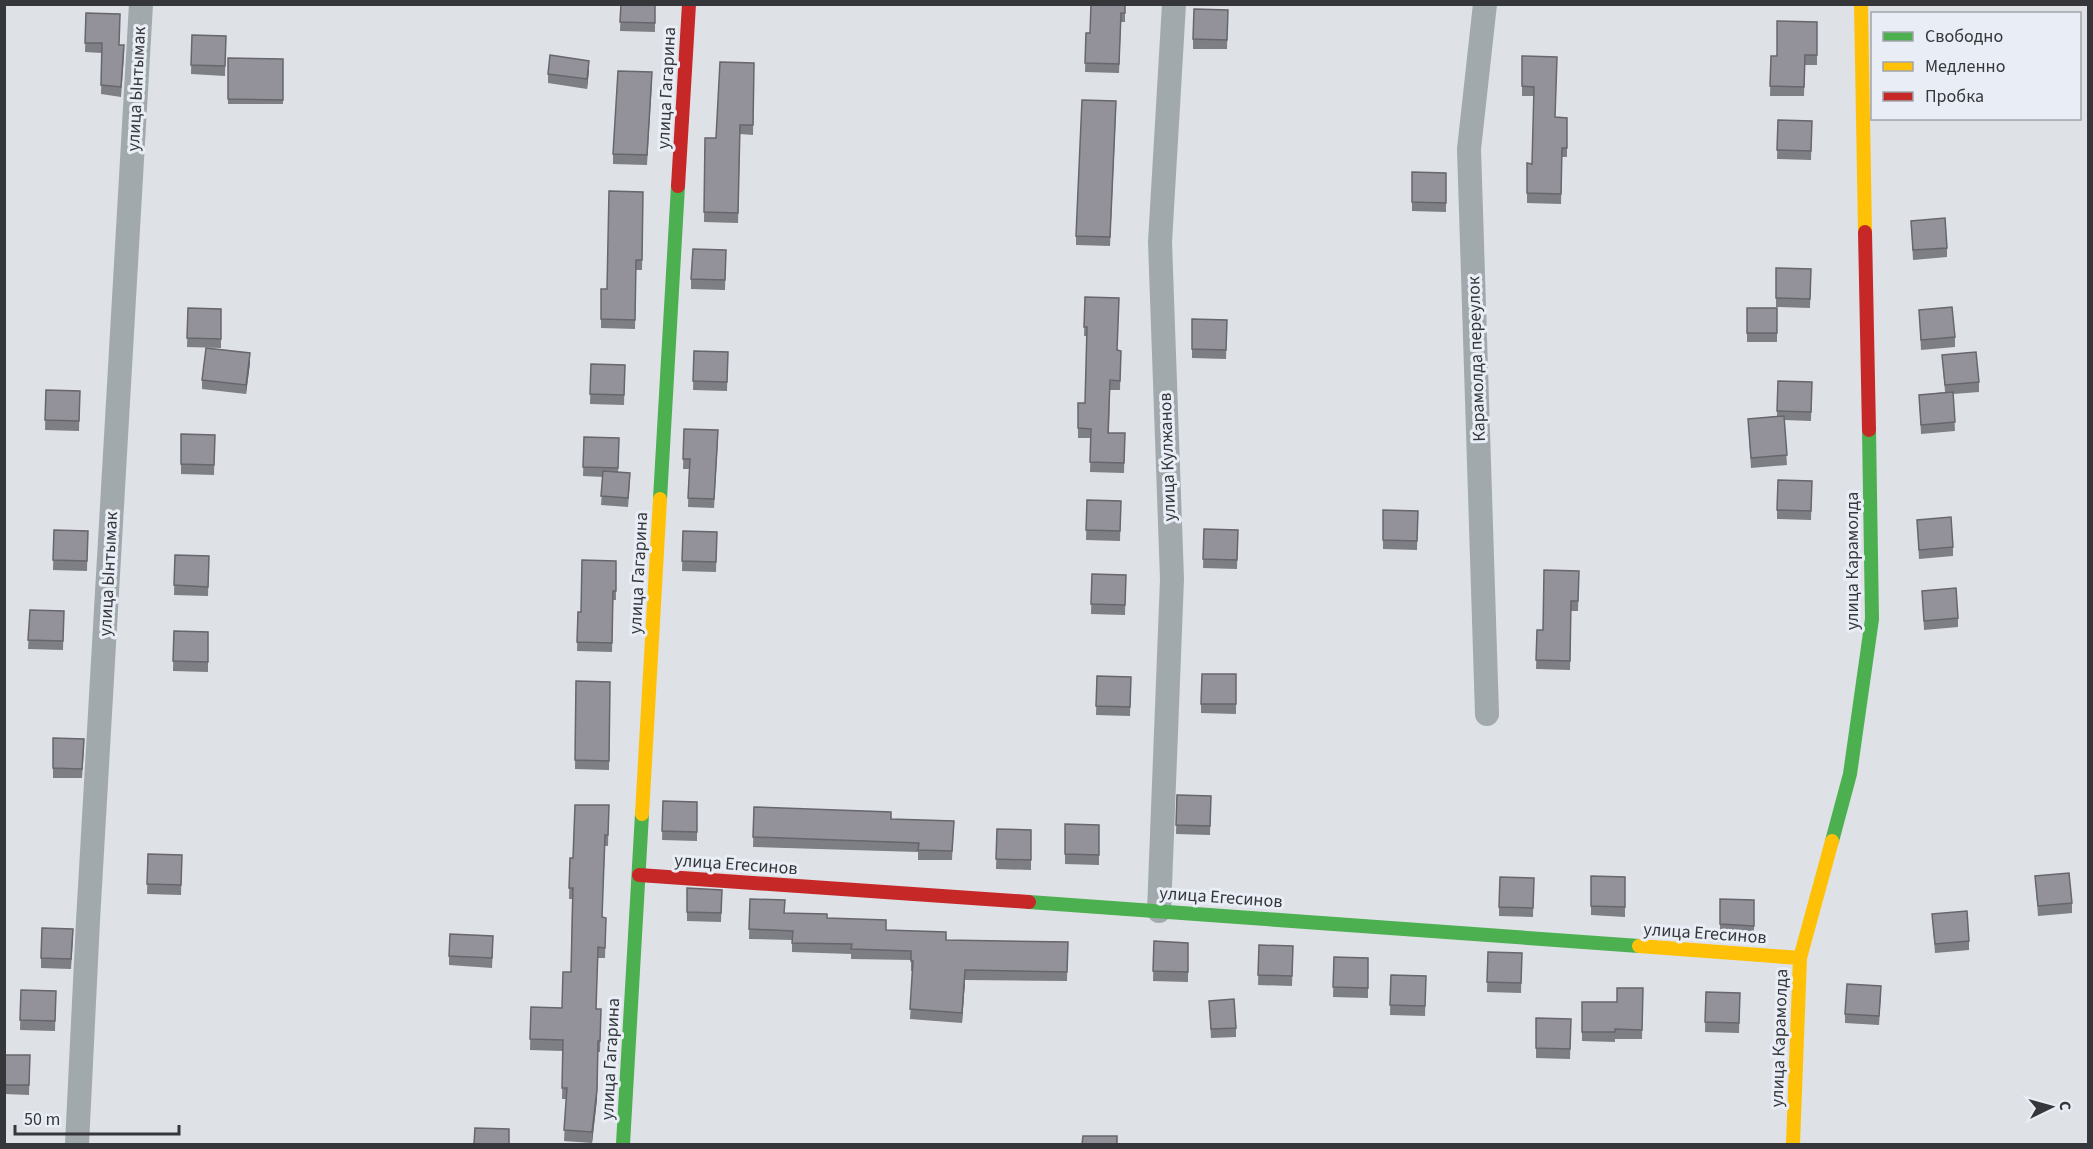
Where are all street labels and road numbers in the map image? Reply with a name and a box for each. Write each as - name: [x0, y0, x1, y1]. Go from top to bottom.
- street label: улица Ынтымак: [121, 26, 152, 152]
- street label: улица Гагарина: [651, 26, 682, 150]
- street label: Карамолда переулок: [1461, 276, 1492, 442]
- street label: улица Кулжанов: [1153, 392, 1182, 522]
- street label: улица Карамолда: [1840, 492, 1865, 630]
- street label: улица Ынтымак: [93, 511, 124, 637]
- street label: улица Гагарина: [623, 511, 654, 635]
- street label: улица Егесинов: [674, 848, 798, 881]
- street label: улица Егесинов: [1159, 881, 1283, 914]
- street label: улица Егесинов: [1643, 917, 1767, 950]
- street label: улица Карамолда: [1765, 968, 1794, 1108]
- street label: улица Гагарина: [595, 997, 626, 1121]

